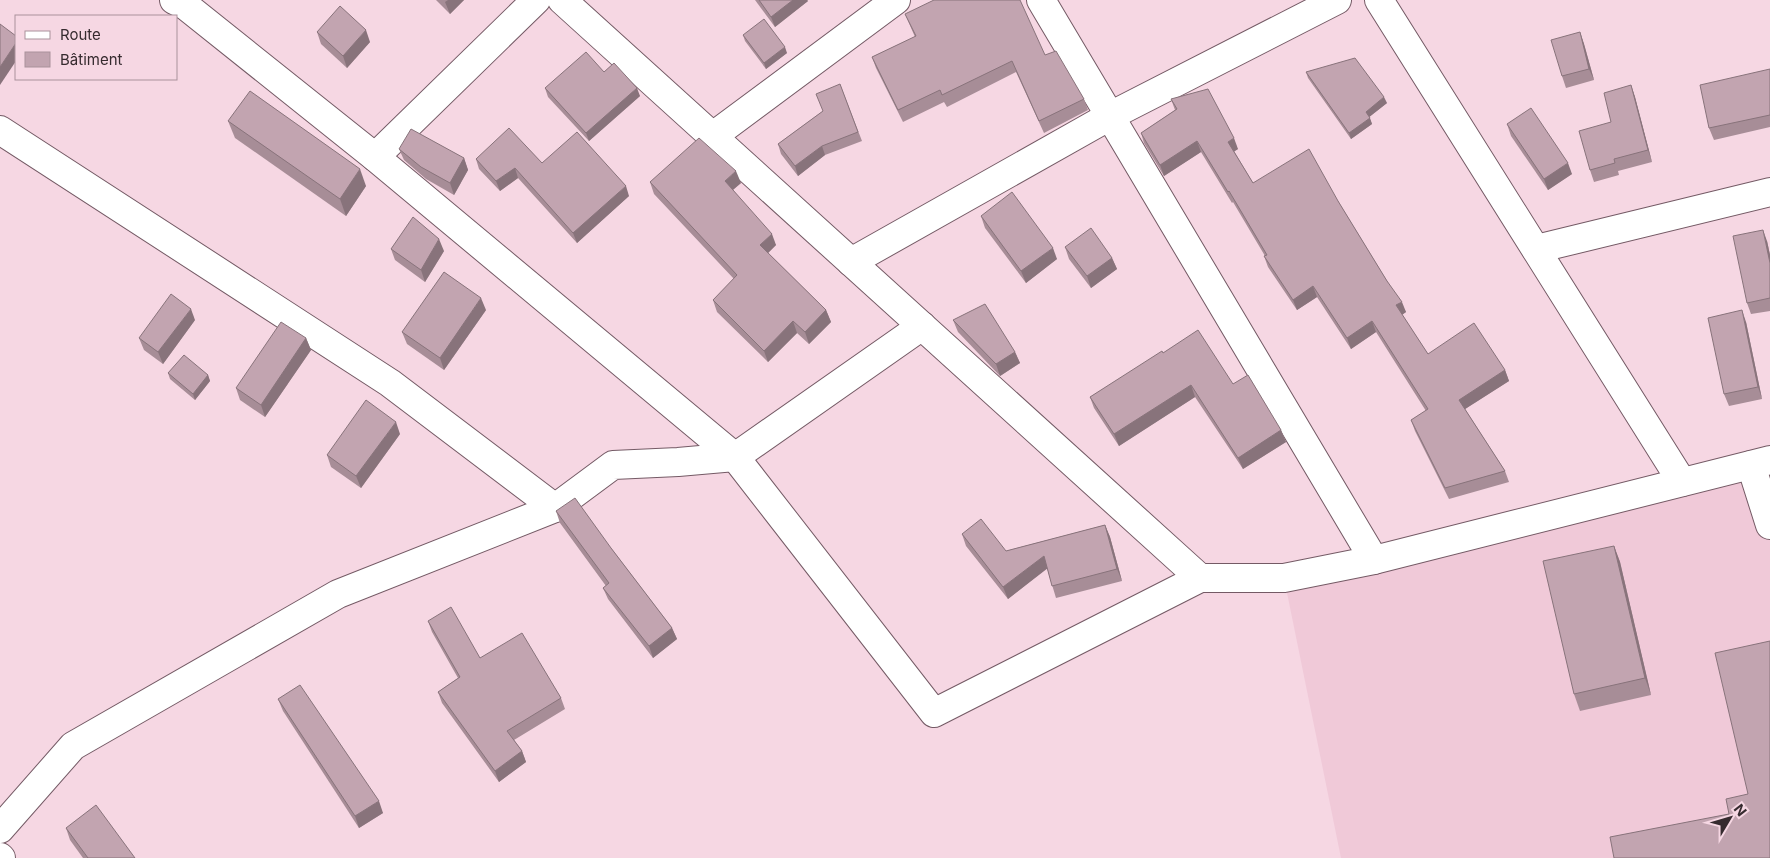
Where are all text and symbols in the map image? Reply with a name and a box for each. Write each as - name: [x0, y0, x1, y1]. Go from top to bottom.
- legend: [15, 15, 178, 80]
- text: Route: [60, 25, 101, 44]
- text: Bâtiment: [60, 50, 123, 69]
- north arrow: [1705, 793, 1755, 843]
- text: N: [1731, 800, 1751, 819]

